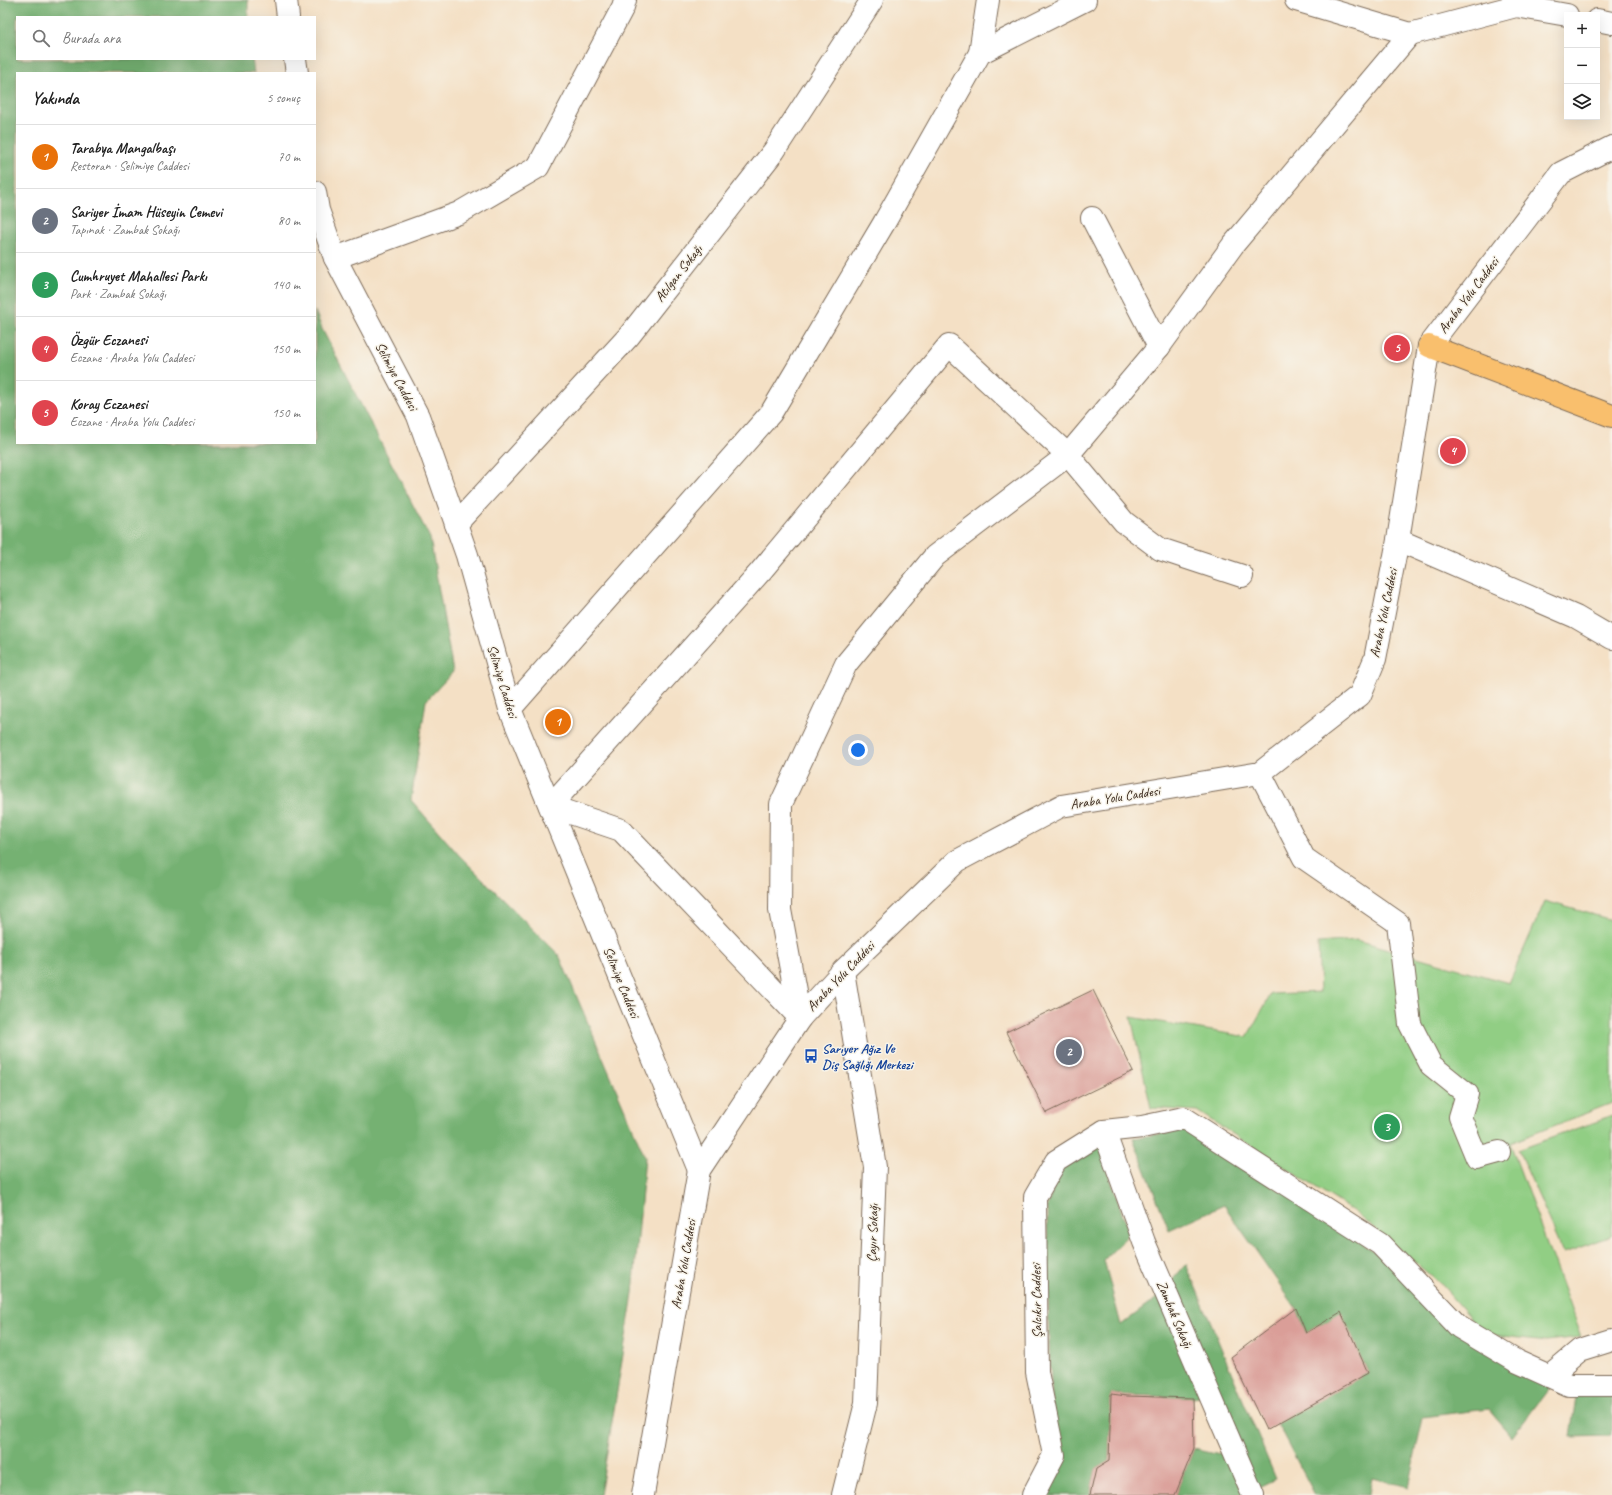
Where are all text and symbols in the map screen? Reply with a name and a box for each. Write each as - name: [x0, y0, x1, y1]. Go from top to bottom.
- map controls: [1564, 12, 1600, 120]
- button: +: [1564, 12, 1600, 48]
- search box: [16, 16, 316, 60]
- icon: search: [30, 27, 52, 49]
- text: Burada ara: [62, 29, 120, 48]
- button: −: [1564, 48, 1600, 84]
- button: layers: [1564, 84, 1600, 120]
- text: Yakında: [32, 88, 79, 109]
- text: 5 sonuç: [267, 90, 300, 106]
- text: Tarabya Mangalbaşı: [70, 139, 175, 158]
- text: 1: [42, 149, 48, 165]
- text: 70 m: [278, 149, 300, 165]
- text: Restoran · Selimiye Caddesi: [70, 158, 189, 174]
- text: Sariyer İmam Hüseyin Cemevi: [70, 203, 222, 222]
- text: 2: [42, 213, 48, 229]
- text: 80 m: [278, 213, 300, 229]
- text: Tapınak · Zambak Sokağı: [70, 222, 179, 238]
- street label: Atılgan Sokağı: [651, 240, 707, 305]
- street label: Araba Yolu Caddesi: [1434, 252, 1504, 337]
- text: Cumhruyet Mahallesi Parkı: [70, 267, 207, 286]
- text: 3: [42, 277, 48, 293]
- text: 140 m: [272, 277, 300, 293]
- text: Park · Zambak Sokağı: [70, 286, 166, 302]
- text: Özgür Eczanesi: [70, 331, 147, 350]
- pin: 5: [1384, 333, 1410, 363]
- street label: Selimiye Caddesi: [371, 339, 423, 416]
- text: 4: [42, 341, 48, 357]
- text: 150 m: [272, 341, 300, 357]
- text: Eczane · Araba Yolu Caddesi: [70, 350, 194, 366]
- text: Koray Eczanesi: [70, 395, 147, 414]
- text: 5: [42, 405, 48, 421]
- text: 150 m: [272, 405, 300, 421]
- text: Eczane · Araba Yolu Caddesi: [70, 414, 194, 430]
- pin: 4: [1440, 436, 1466, 466]
- street label: Araba Yolu Caddesi: [1366, 565, 1402, 659]
- street label: Selimiye Caddesi: [483, 643, 522, 722]
- pin: 1: [545, 707, 571, 737]
- your location: [848, 740, 868, 760]
- street label: Araba Yolu Caddesi: [1069, 782, 1163, 813]
- street label: Araba Yolu Caddesi: [803, 936, 880, 1015]
- street label: Selimiye Caddesi: [600, 944, 644, 1022]
- pin: 2: [1056, 1037, 1082, 1067]
- place label: Sarıyer Ağız Ve Diş Sağlığı Merkezi: [822, 1040, 915, 1073]
- bus stop icon: Sarıyer Ağız Ve Diş Sağlığı Merkezi: [803, 1048, 819, 1064]
- pin: 3: [1374, 1112, 1400, 1142]
- street label: Çayır Sokağı: [863, 1202, 882, 1262]
- street label: Araba Yolu Caddesi: [667, 1216, 700, 1310]
- street label: Şalcıkır Caddesi: [1027, 1261, 1046, 1338]
- street label: Zambak Sokağı: [1153, 1278, 1197, 1352]

